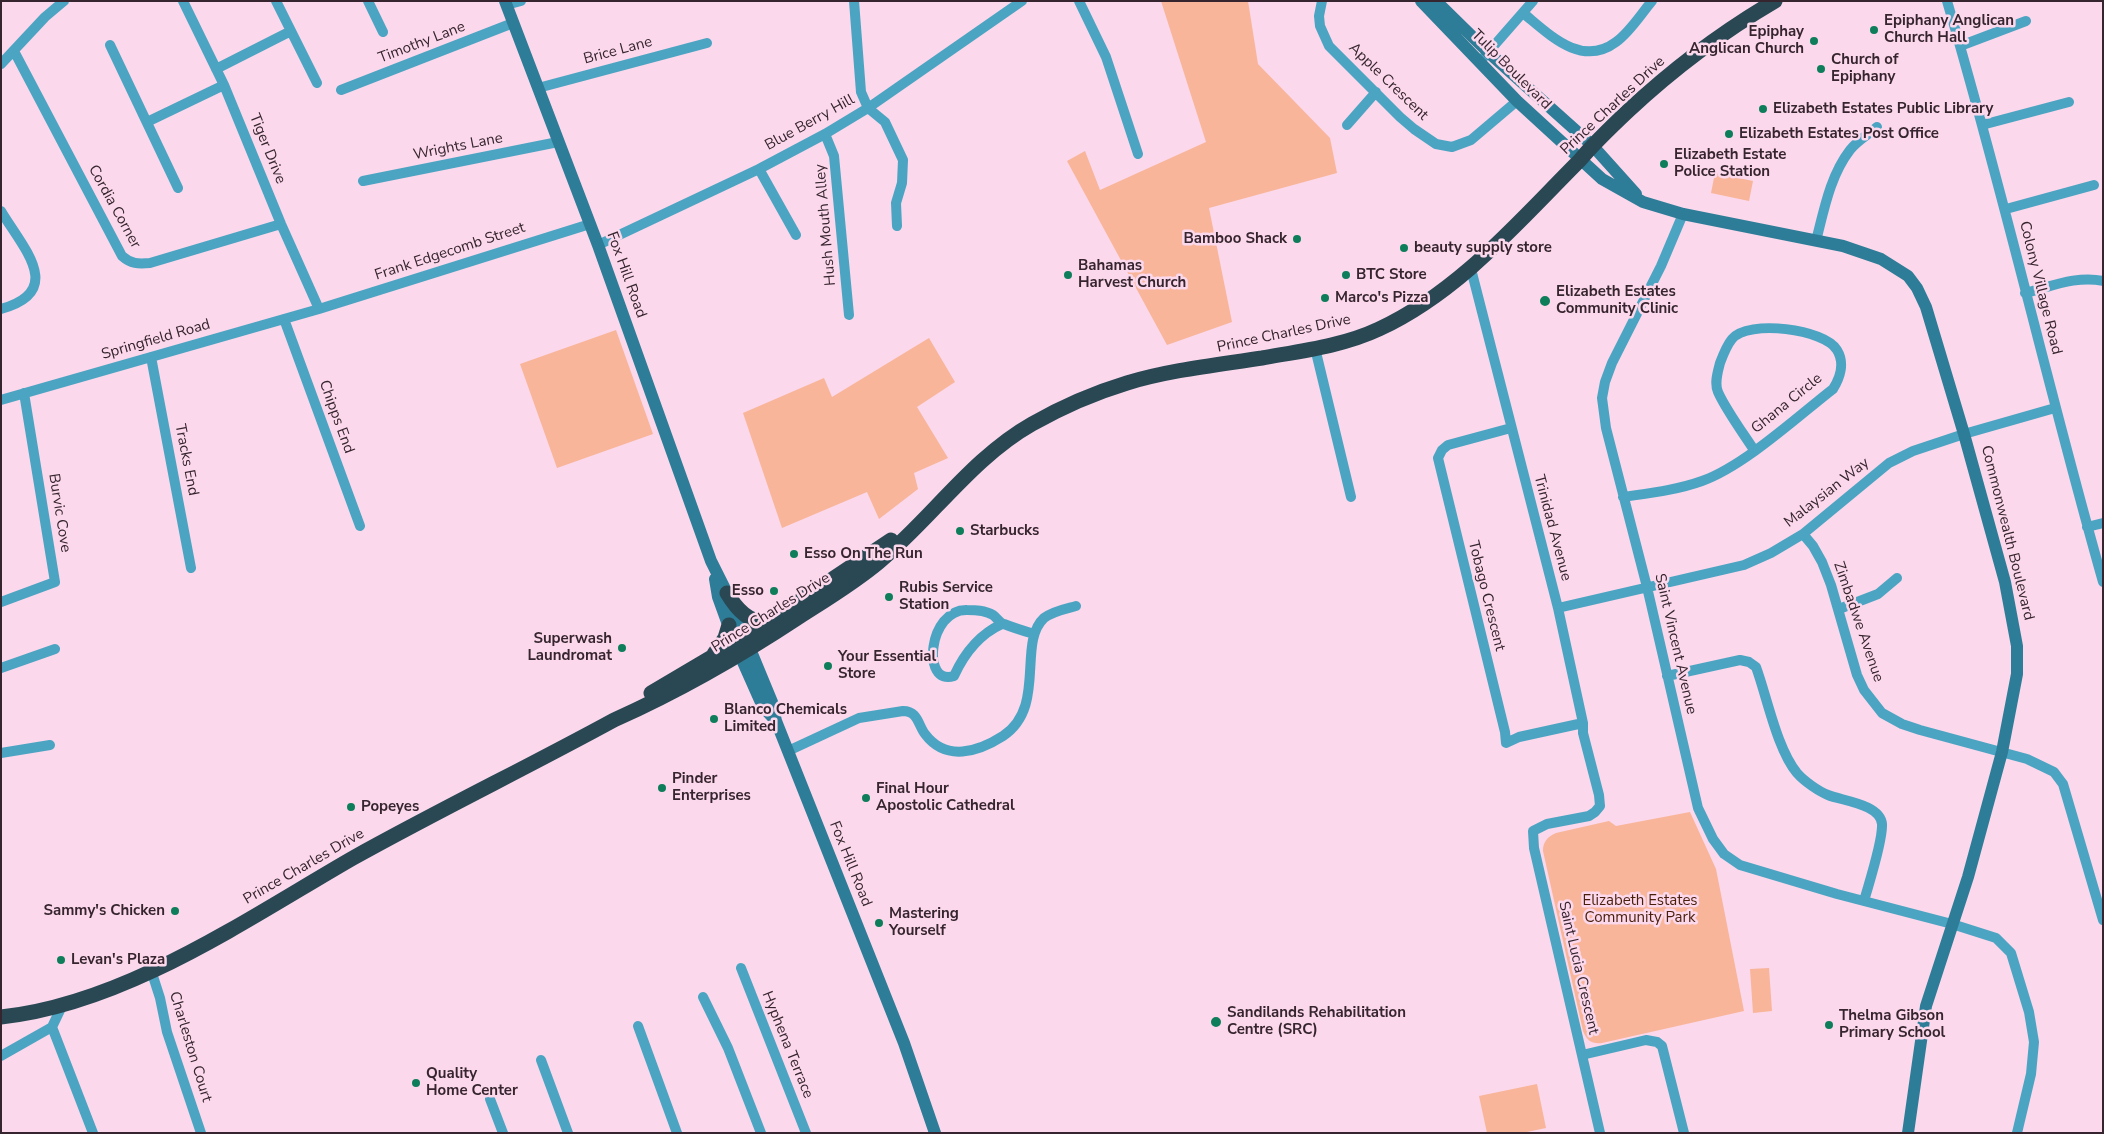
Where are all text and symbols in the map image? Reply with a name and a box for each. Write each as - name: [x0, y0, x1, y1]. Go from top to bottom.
- place label: Epiphany Anglican Church Hall: [1884, 12, 2014, 47]
- street label: Timothy Lane: [376, 18, 468, 68]
- place label: Epiphay Anglican Church: [1689, 23, 1804, 58]
- marker: Epiphany Anglican Church Hall: [1868, 24, 1880, 36]
- street label: Tulip Boulevard: [1467, 26, 1555, 114]
- street label: Brice Lane: [582, 33, 654, 69]
- marker: Epiphay Anglican Church: [1808, 35, 1820, 47]
- street label: Apple Crescent: [1344, 39, 1432, 125]
- place label: Church of Epiphany: [1831, 51, 1898, 86]
- street label: Prince Charles Drive: [1557, 53, 1669, 159]
- marker: Church of Epiphany: [1815, 63, 1827, 75]
- street label: Blue Berry Hill: [762, 91, 858, 155]
- place label: Elizabeth Estates Public Library: [1773, 100, 1993, 118]
- marker: Elizabeth Estates Public Library: [1757, 103, 1769, 115]
- street label: Tiger Drive: [245, 111, 289, 187]
- place label: Elizabeth Estates Post Office: [1739, 125, 1939, 143]
- marker: Elizabeth Estates Post Office: [1723, 128, 1735, 140]
- street label: Wrights Lane: [412, 130, 504, 164]
- place label: Elizabeth Estate Police Station: [1674, 146, 1786, 181]
- marker: Elizabeth Estate Police Station: [1658, 158, 1670, 170]
- street label: Cordia Corner: [84, 162, 144, 252]
- street label: Hush Mouth Alley: [812, 163, 840, 287]
- street label: Frank Edgecomb Street: [373, 219, 527, 285]
- street label: Colony Village Road: [2015, 219, 2065, 357]
- street label: Fox Hill Road: [602, 229, 650, 321]
- place label: Bamboo Shack: [1183, 230, 1287, 248]
- marker: Bamboo Shack: [1291, 233, 1303, 245]
- place label: beauty supply store: [1414, 239, 1552, 257]
- marker: beauty supply store: [1398, 242, 1410, 254]
- place label: Bahamas Harvest Church: [1078, 257, 1186, 292]
- place label: BTC Store: [1356, 266, 1427, 284]
- marker: Bahamas Harvest Church: [1062, 269, 1074, 281]
- marker: BTC Store: [1340, 269, 1352, 281]
- place label: Elizabeth Estates Community Clinic: [1556, 283, 1678, 318]
- place label: Marco's Pizza: [1335, 289, 1429, 307]
- marker: Marco's Pizza: [1319, 292, 1331, 304]
- marker: Elizabeth Estates Community Clinic: [1538, 294, 1552, 308]
- street label: Prince Charles Drive: [1215, 311, 1353, 357]
- street label: Springfield Road: [100, 316, 212, 364]
- street label: Ghana Circle: [1748, 370, 1826, 438]
- street label: Chipps End: [314, 378, 358, 456]
- street label: Tracks End: [170, 423, 202, 497]
- street label: Commonwealth Boulevard: [1977, 444, 2037, 622]
- street label: Malaysian Way: [1781, 454, 1873, 532]
- street label: Burvic Cove: [44, 472, 74, 554]
- street label: Trinidad Avenue: [1529, 473, 1575, 583]
- place label: Starbucks: [970, 522, 1039, 540]
- marker: Starbucks: [954, 525, 966, 537]
- street label: Tobago Crescent: [1464, 539, 1508, 653]
- place label: Esso On The Run: [804, 545, 923, 563]
- marker: Esso On The Run: [788, 548, 800, 560]
- street label: Zimbadwe Avenue: [1829, 560, 1887, 684]
- street label: Prince Charles Drive: [708, 569, 834, 657]
- street label: Saint Vincent Avenue: [1650, 572, 1700, 716]
- place label: Rubis Service Station: [899, 579, 993, 614]
- place label: Esso: [732, 582, 764, 600]
- marker: Esso: [768, 585, 780, 597]
- marker: Rubis Service Station: [883, 591, 895, 603]
- place label: Superwash Laundromat: [527, 630, 612, 665]
- marker: Superwash Laundromat: [616, 642, 628, 654]
- place label: Your Essential Store: [838, 648, 936, 683]
- marker: Your Essential Store: [822, 660, 834, 672]
- place label: Blanco Chemicals Limited: [724, 701, 847, 736]
- marker: Blanco Chemicals Limited: [708, 713, 720, 725]
- place label: Pinder Enterprises: [672, 770, 751, 805]
- place label: Final Hour Apostolic Cathedral: [876, 780, 1015, 815]
- marker: Pinder Enterprises: [656, 782, 668, 794]
- marker: Final Hour Apostolic Cathedral: [860, 792, 872, 804]
- place label: Popeyes: [361, 798, 419, 816]
- marker: Popeyes: [345, 801, 357, 813]
- street label: Fox Hill Road: [825, 819, 875, 909]
- street label: Prince Charles Drive: [240, 825, 368, 909]
- park label: Elizabeth Estates Community Park: [1582, 892, 1698, 927]
- street label: Saint Lucia Crescent: [1554, 900, 1602, 1036]
- place label: Sammy's Chicken: [44, 902, 165, 920]
- marker: Sammy's Chicken: [169, 905, 181, 917]
- place label: Mastering Yourself: [889, 905, 959, 940]
- marker: Mastering Yourself: [873, 917, 885, 929]
- place label: Levan's Plaza: [71, 951, 165, 969]
- marker: Levan's Plaza: [55, 954, 67, 966]
- street label: Hyphena Terrace: [757, 989, 817, 1101]
- street label: Charleston Court: [165, 990, 215, 1104]
- place label: Sandilands Rehabilitation Centre (SRC): [1227, 1004, 1406, 1039]
- place label: Thelma Gibson Primary School: [1839, 1007, 1945, 1042]
- marker: Sandilands Rehabilitation Centre (SRC): [1209, 1015, 1223, 1029]
- marker: Thelma Gibson Primary School: [1823, 1019, 1835, 1031]
- place label: Quality Home Center: [426, 1065, 518, 1100]
- marker: Quality Home Center: [410, 1077, 422, 1089]

